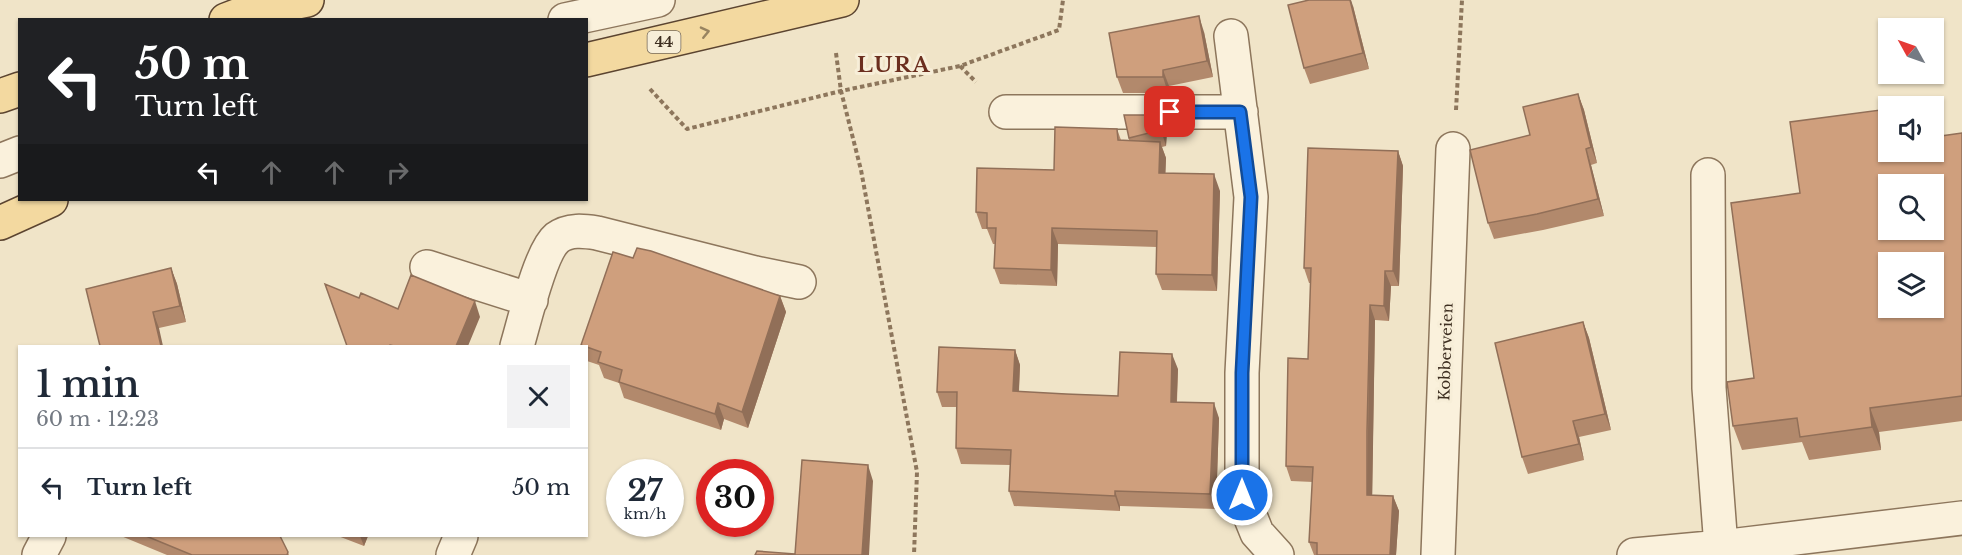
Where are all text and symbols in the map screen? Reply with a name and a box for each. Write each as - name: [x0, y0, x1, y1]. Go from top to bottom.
- north arrow: [1878, 18, 1944, 84]
- map controls: [1878, 18, 1944, 318]
- one-way arrow: [699, 27, 709, 40]
- road number: 44: [648, 31, 680, 53]
- text: 50 m: [135, 38, 249, 90]
- icon: left: [36, 42, 114, 120]
- district label: LURA: [857, 52, 931, 78]
- pin: [1144, 86, 1195, 137]
- text: Turn left: [135, 90, 258, 123]
- icon: arrive: [1153, 95, 1186, 128]
- button: sound: [1878, 96, 1944, 162]
- icon: left: [192, 156, 225, 189]
- icon: ahead: [255, 156, 288, 189]
- icon: ahead: [318, 156, 351, 189]
- icon: right: [381, 156, 414, 189]
- button: search: [1878, 174, 1944, 240]
- button: layers: [1878, 252, 1944, 318]
- street label: Kobberveien: [1434, 303, 1457, 401]
- text: 1 min: [36, 362, 140, 407]
- button: close: [507, 365, 570, 428]
- text: 60 m · 12:23: [36, 407, 159, 431]
- speed limit sign: 30: [696, 459, 774, 537]
- position arrow: [1210, 463, 1274, 527]
- icon: left: [36, 471, 69, 504]
- text: 27: [627, 472, 663, 509]
- text: Turn left: [87, 474, 192, 501]
- text: 50 m: [512, 474, 570, 501]
- text: km/h: [624, 504, 666, 523]

